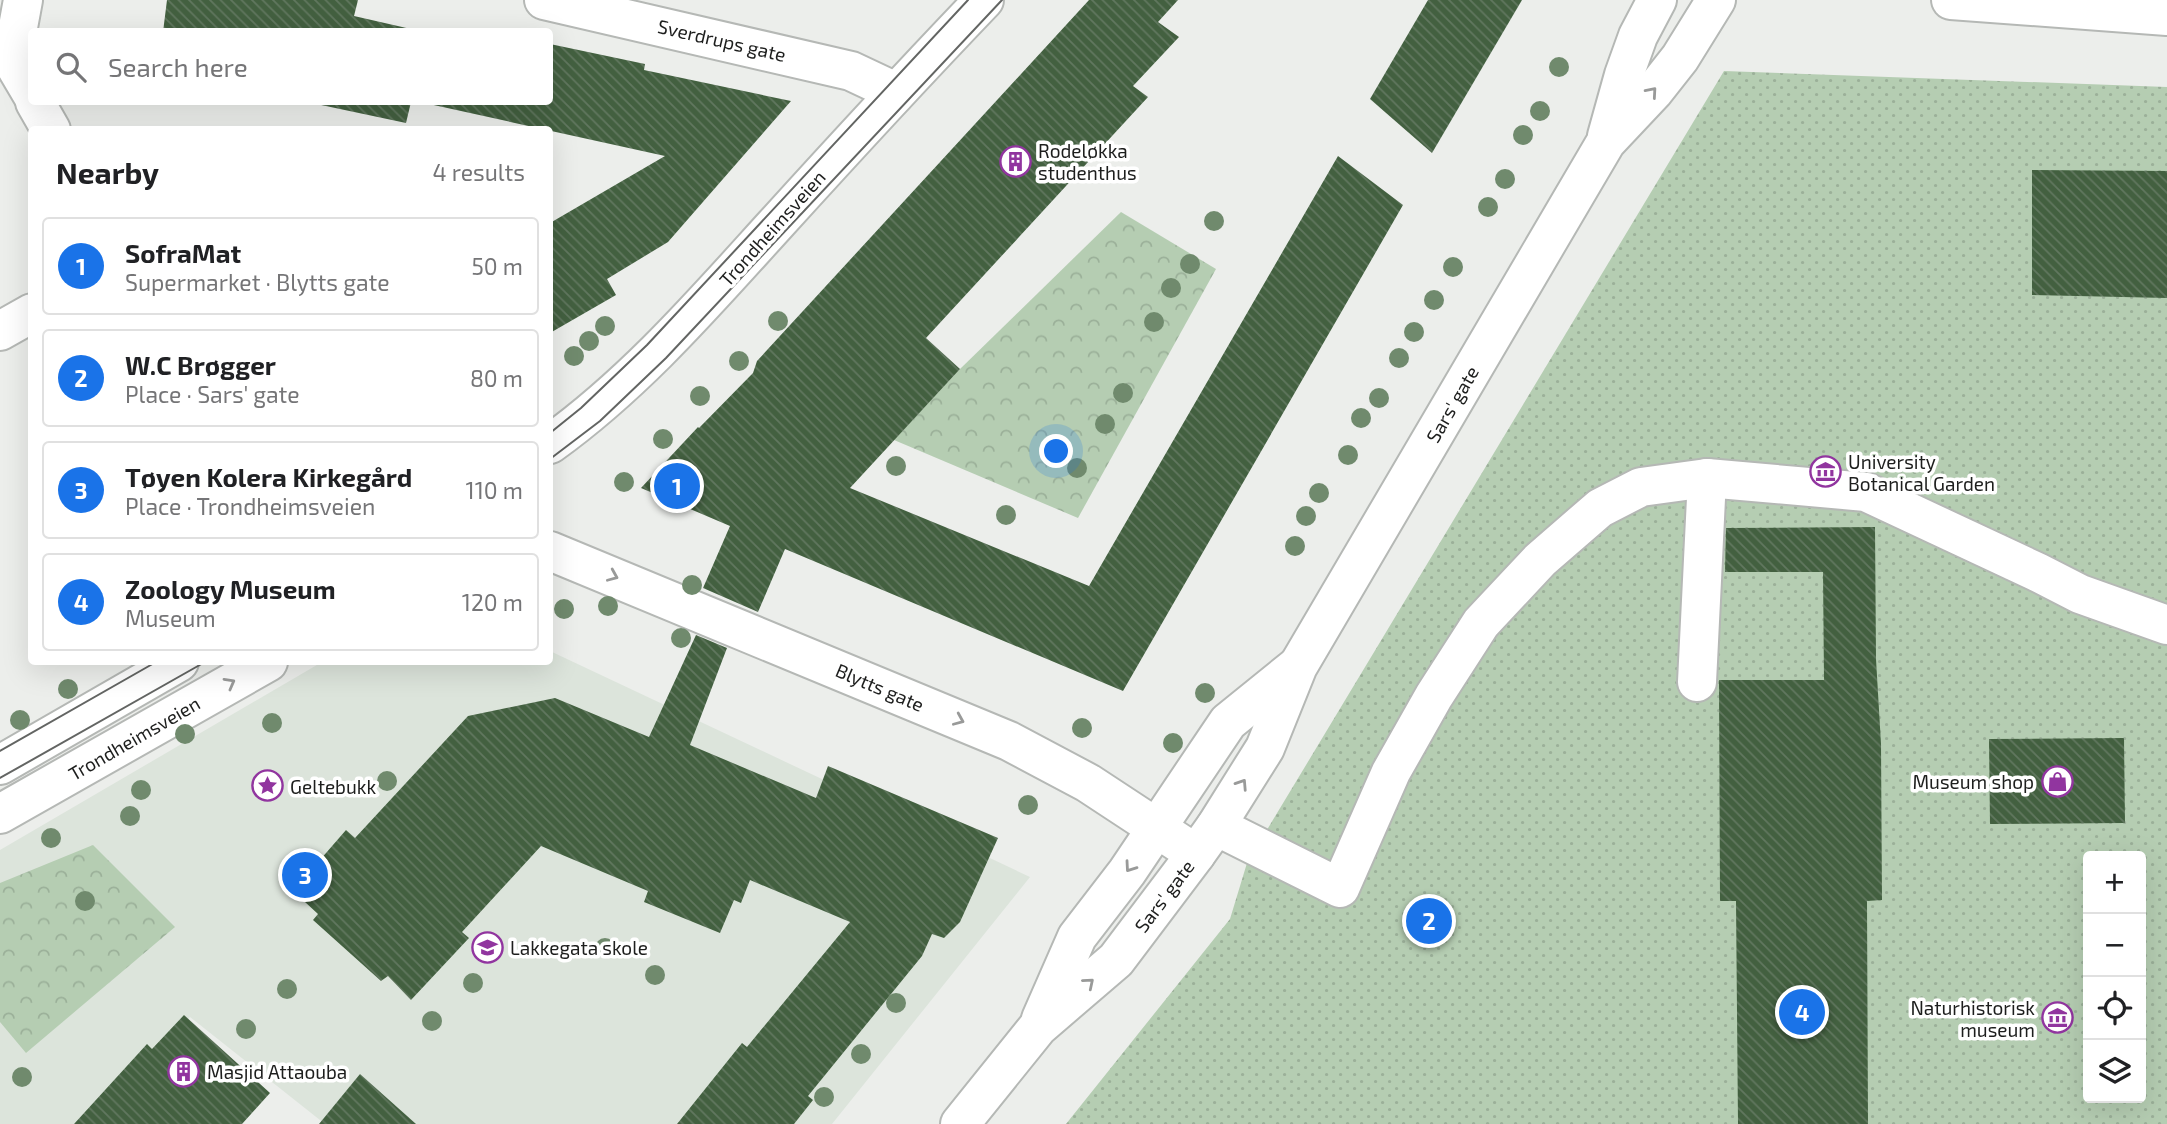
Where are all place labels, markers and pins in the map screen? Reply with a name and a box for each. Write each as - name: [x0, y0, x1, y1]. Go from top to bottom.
- place label: Rodeløkka studenthus: [1038, 139, 1137, 184]
- building icon: Rodeløkka studenthus: [998, 144, 1032, 178]
- place label: University Botanical Garden: [1848, 450, 1995, 495]
- museum icon: University Botanical Garden: [1808, 455, 1842, 489]
- pin: 1: [654, 460, 700, 512]
- shop icon: Museum shop: [2040, 764, 2074, 798]
- place icon: Geltebukk: [250, 769, 284, 803]
- place label: Museum shop: [1912, 770, 2034, 793]
- place label: Geltebukk: [290, 775, 376, 798]
- pin: 3: [282, 849, 328, 901]
- pin: 2: [1406, 895, 1452, 947]
- school or university icon: Lakkegata skole: [470, 930, 504, 964]
- place label: Lakkegata skole: [510, 936, 648, 959]
- pin: 4: [1779, 986, 1825, 1038]
- place label: Naturhistorisk museum: [1910, 996, 2035, 1041]
- museum icon: Naturhistorisk museum: [2041, 1001, 2075, 1035]
- building icon: Masjid Attaouba: [167, 1054, 201, 1088]
- place label: Masjid Attaouba: [207, 1060, 347, 1083]

